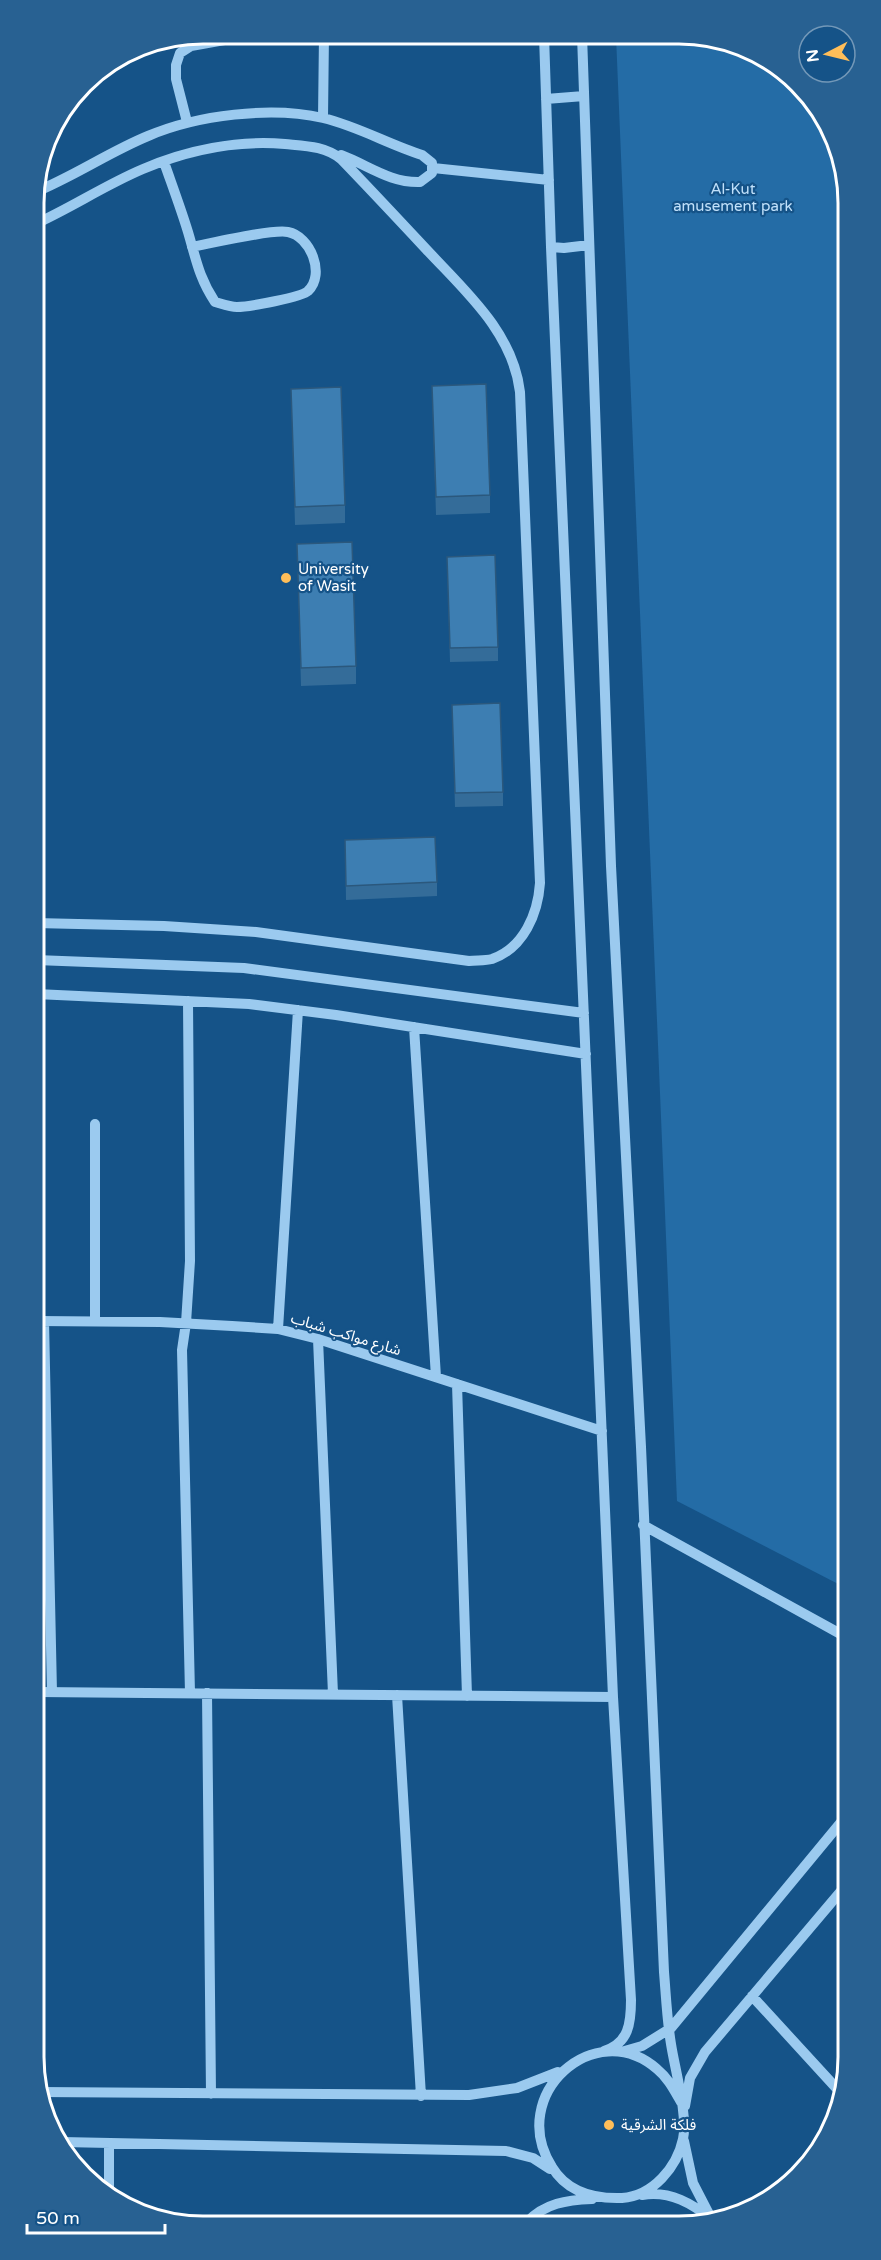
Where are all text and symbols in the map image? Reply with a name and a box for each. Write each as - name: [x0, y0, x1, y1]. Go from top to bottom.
- north arrow: [797, 24, 857, 84]
- text: N: [802, 48, 824, 63]
- park label: Al-Kut amusement park: [673, 180, 793, 215]
- place label: University of Wasit: [298, 560, 369, 595]
- marker: University of Wasit: [279, 571, 293, 585]
- street label: شارع مواكب شباب: [288, 1309, 404, 1362]
- place label: فلكة الشرقية: [621, 2116, 697, 2134]
- marker: فلكة الشرقية: [602, 2118, 616, 2132]
- scale bar: [27, 2197, 165, 2235]
- text: 50 m: [36, 2207, 80, 2229]

